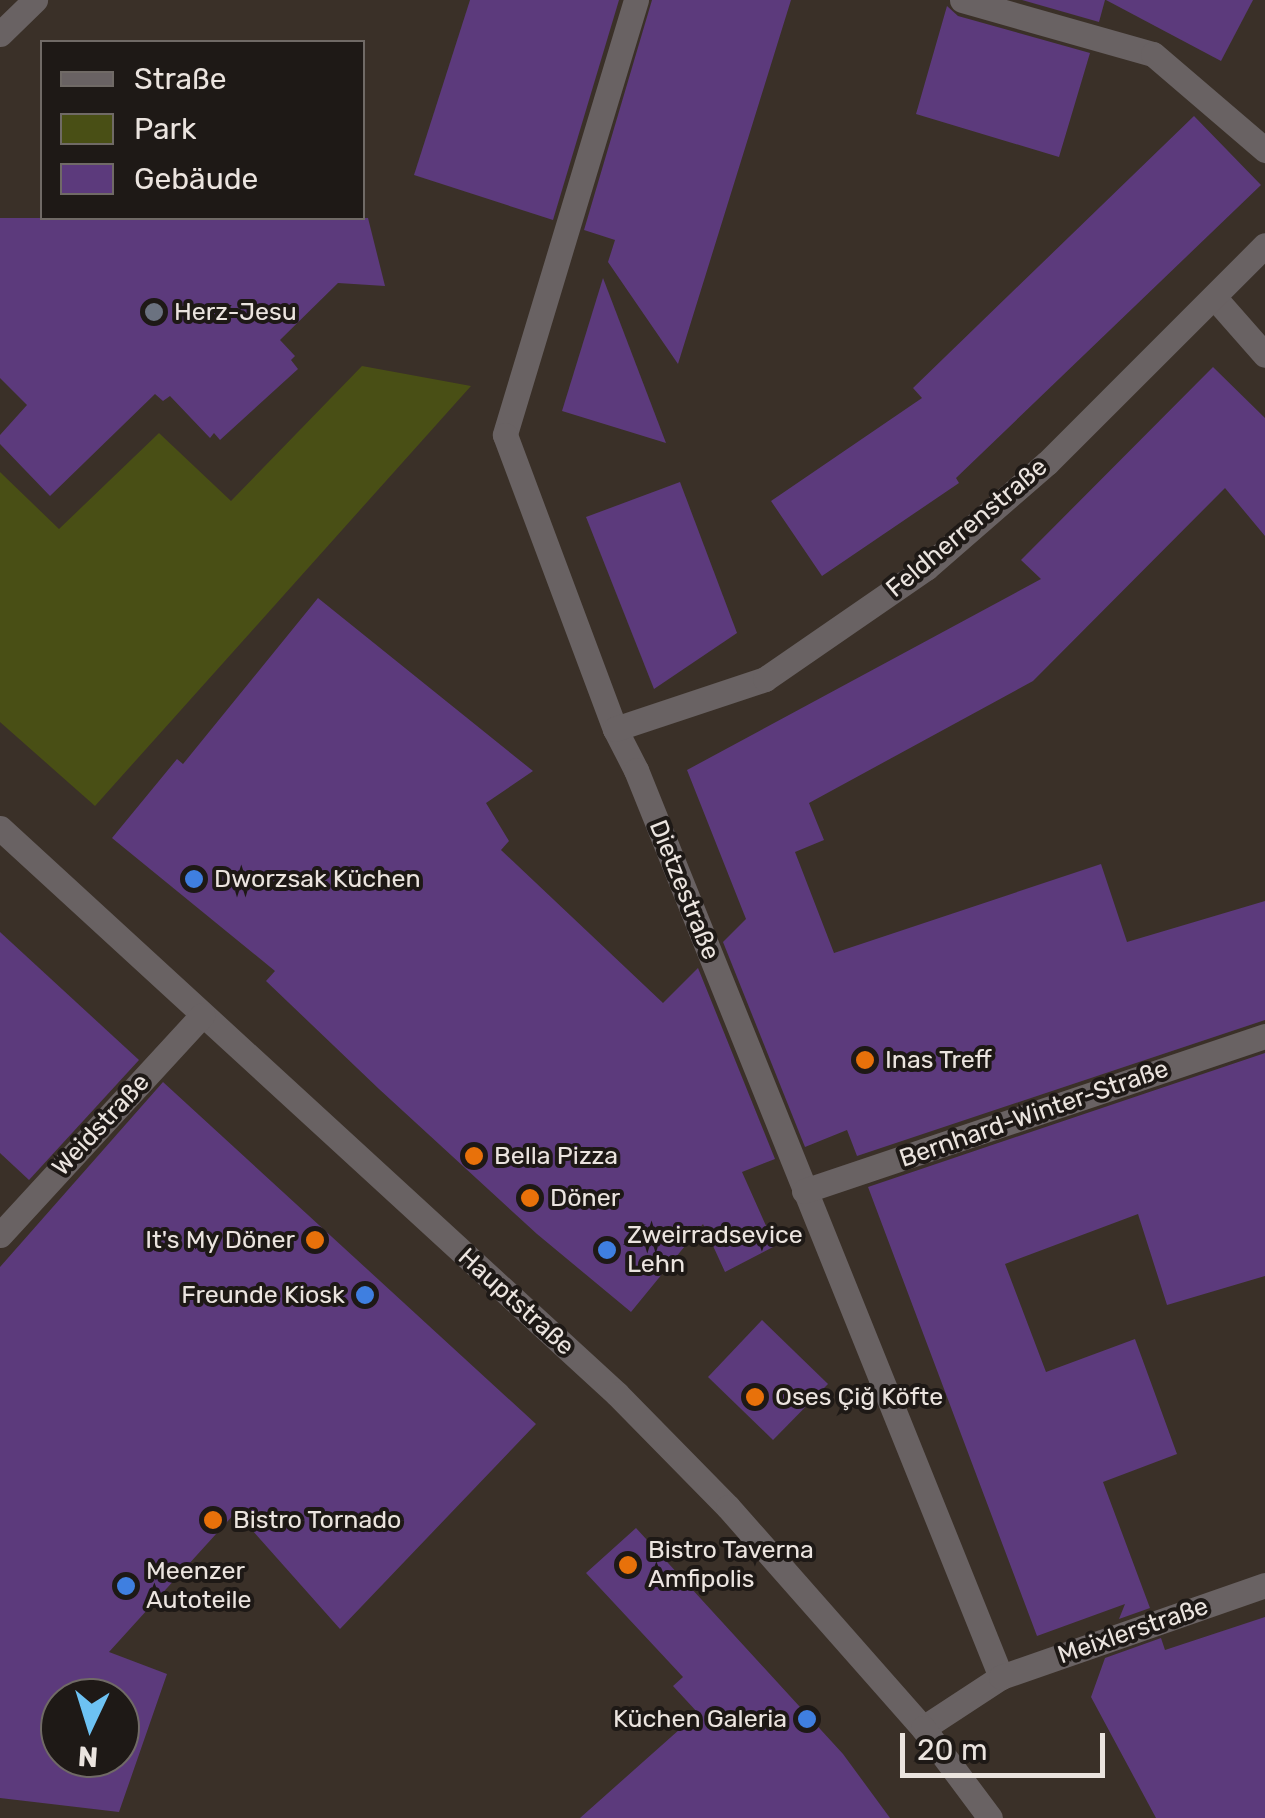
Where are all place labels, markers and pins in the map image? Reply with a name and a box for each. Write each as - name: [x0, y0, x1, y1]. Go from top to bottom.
- place label: Herz-Jesu: [174, 297, 297, 327]
- marker: Herz-Jesu: [143, 301, 165, 323]
- place label: Dworzsak Küchen: [214, 864, 421, 894]
- marker: Dworzsak Küchen: [183, 868, 205, 890]
- place label: Inas Treff: [885, 1045, 992, 1075]
- marker: Inas Treff: [854, 1049, 876, 1071]
- place label: Bella Pizza: [494, 1141, 618, 1171]
- marker: Bella Pizza: [463, 1145, 485, 1167]
- place label: Döner: [550, 1183, 620, 1213]
- marker: Döner: [519, 1187, 541, 1209]
- place label: Zweirradsevice Lehn: [627, 1221, 803, 1280]
- place label: It's My Döner: [145, 1225, 295, 1255]
- marker: It's My Döner: [304, 1229, 326, 1251]
- marker: Zweirradsevice Lehn: [596, 1239, 618, 1261]
- place label: Freunde Kiosk: [181, 1280, 345, 1310]
- marker: Freunde Kiosk: [354, 1284, 376, 1306]
- place label: Oses Çiğ Köfte: [775, 1382, 943, 1412]
- marker: Oses Çiğ Köfte: [744, 1386, 766, 1408]
- place label: Bistro Tornado: [233, 1505, 402, 1535]
- marker: Bistro Tornado: [202, 1509, 224, 1531]
- place label: Bistro Taverna Amfipolis: [648, 1536, 815, 1595]
- marker: Bistro Taverna Amfipolis: [617, 1554, 639, 1576]
- place label: Meenzer Autoteile: [146, 1557, 252, 1616]
- marker: Meenzer Autoteile: [115, 1575, 137, 1597]
- place label: Küchen Galeria: [613, 1704, 787, 1734]
- marker: Küchen Galeria: [796, 1708, 818, 1730]

